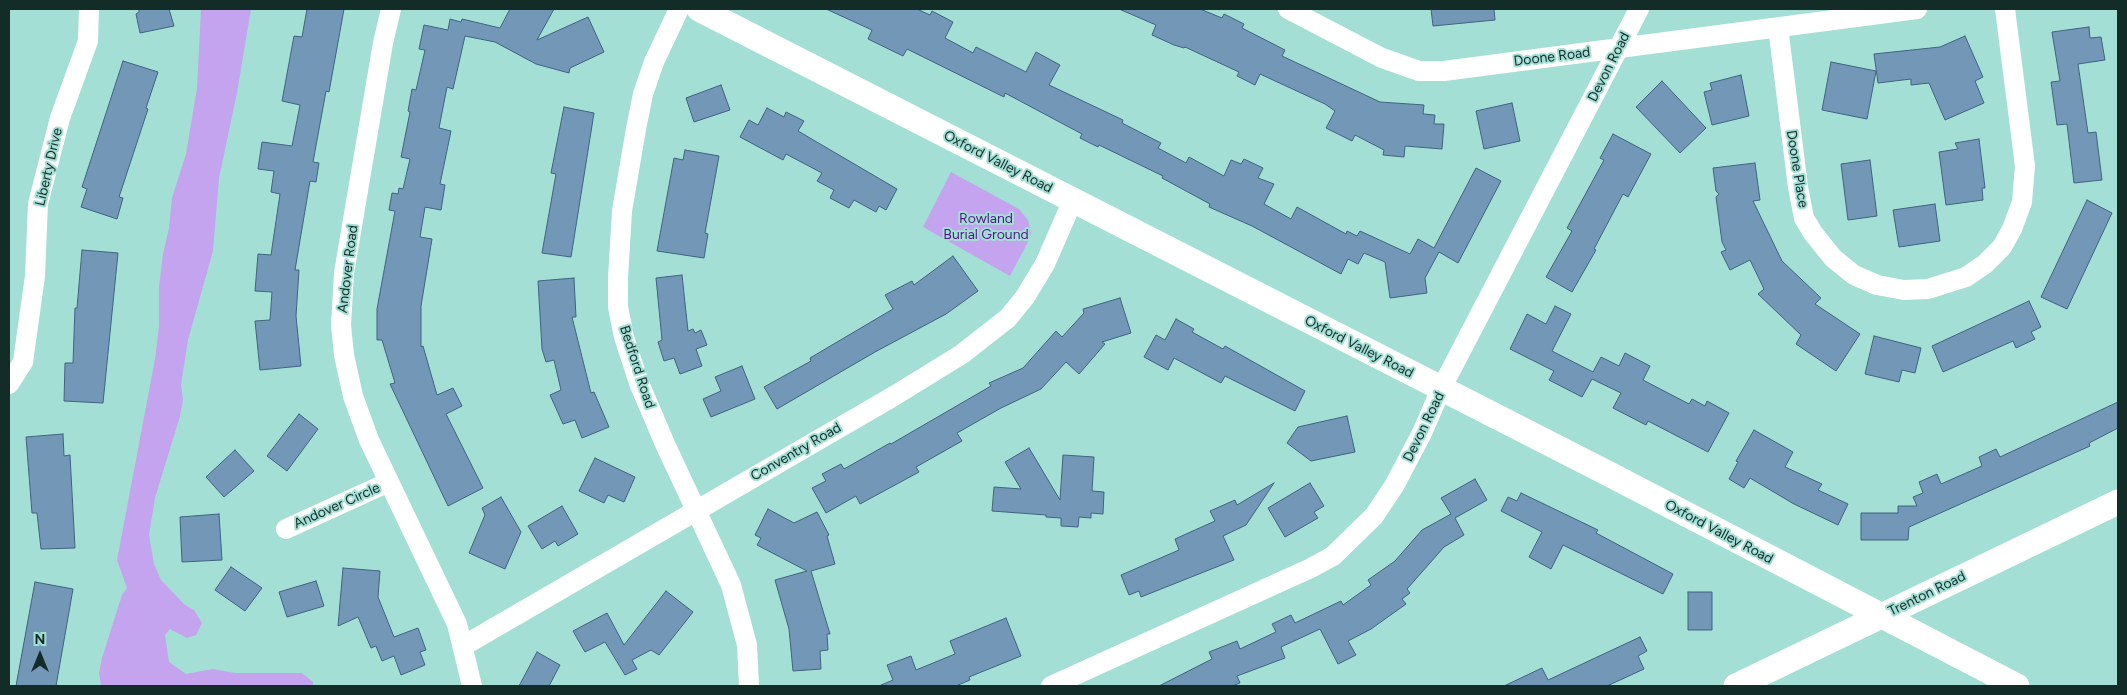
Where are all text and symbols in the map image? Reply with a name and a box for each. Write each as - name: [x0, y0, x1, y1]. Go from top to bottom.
- street label: Devon Road: [1584, 29, 1634, 105]
- street label: Doone Road: [1513, 44, 1591, 70]
- street label: Liberty Drive: [32, 126, 66, 208]
- street label: Oxford Valley Road: [941, 127, 1055, 197]
- street label: Doone Place: [1783, 129, 1811, 209]
- park label: Rowland Burial Ground: [943, 211, 1029, 243]
- street label: Andover Road: [334, 224, 362, 314]
- street label: Oxford Valley Road: [1302, 312, 1416, 382]
- street label: Bedford Road: [616, 323, 658, 411]
- street label: Devon Road: [1400, 389, 1448, 465]
- street label: Conventry Road: [748, 419, 844, 485]
- street label: Andover Circle: [291, 479, 383, 533]
- street label: Oxford Valley Road: [1662, 496, 1776, 568]
- street label: Trenton Road: [1886, 568, 1968, 620]
- north arrow: [15, 630, 65, 680]
- text: N: [35, 631, 45, 648]

